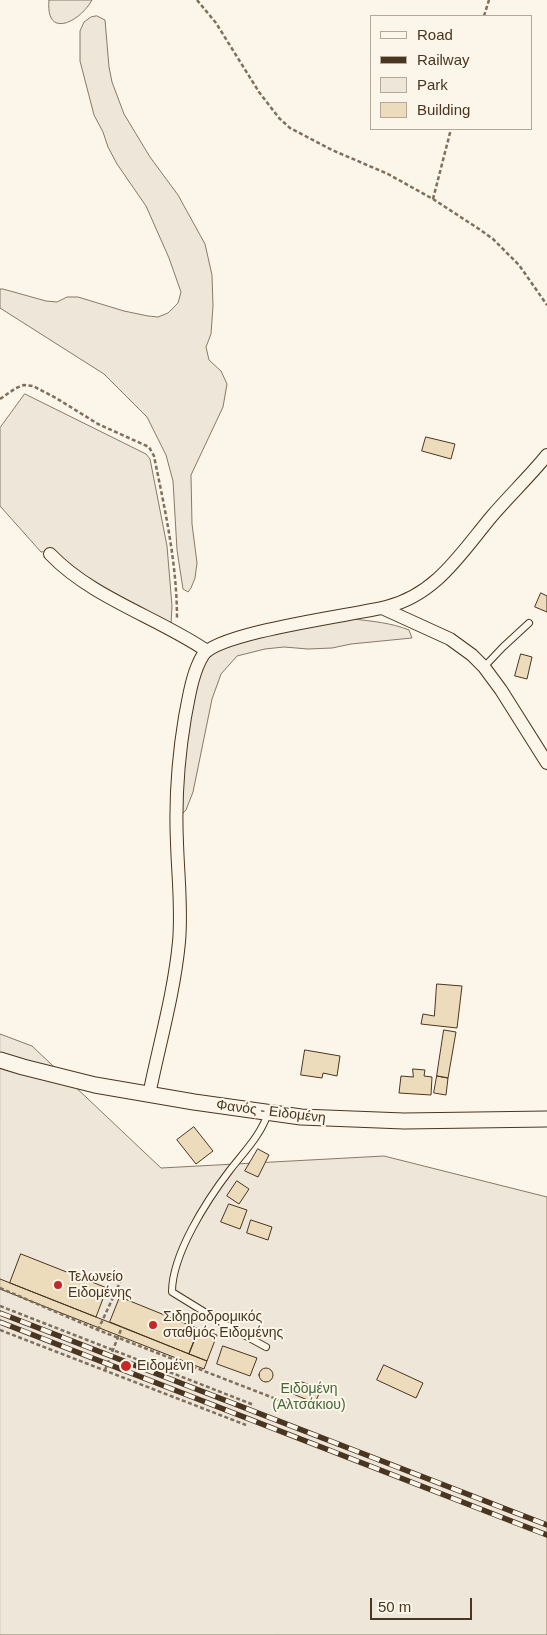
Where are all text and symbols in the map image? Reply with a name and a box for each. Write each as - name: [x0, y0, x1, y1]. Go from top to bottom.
- legend: [370, 15, 532, 130]
- text: Road: [417, 26, 453, 43]
- text: Railway: [417, 51, 470, 68]
- text: Park: [417, 76, 448, 93]
- text: Building: [417, 101, 470, 118]
- street label: Φανός - Ειδομένη: [215, 1097, 327, 1127]
- place label: Τελωνείο Ειδομένης: [68, 1269, 132, 1302]
- marker: Τελωνείο Ειδομένης: [52, 1279, 64, 1291]
- place label: Σιδηροδρομικός σταθμός Ειδομένης: [163, 1309, 283, 1341]
- marker: Σιδηροδρομικός σταθμός Ειδομένης: [147, 1319, 159, 1331]
- place label: Ειδομένη: [137, 1358, 194, 1374]
- marker: Ειδομένη: [119, 1359, 133, 1373]
- park label: Ειδομένη (Αλτσάκιου): [272, 1381, 346, 1414]
- scale bar: [372, 1588, 474, 1620]
- text: 50 m: [378, 1598, 411, 1615]

